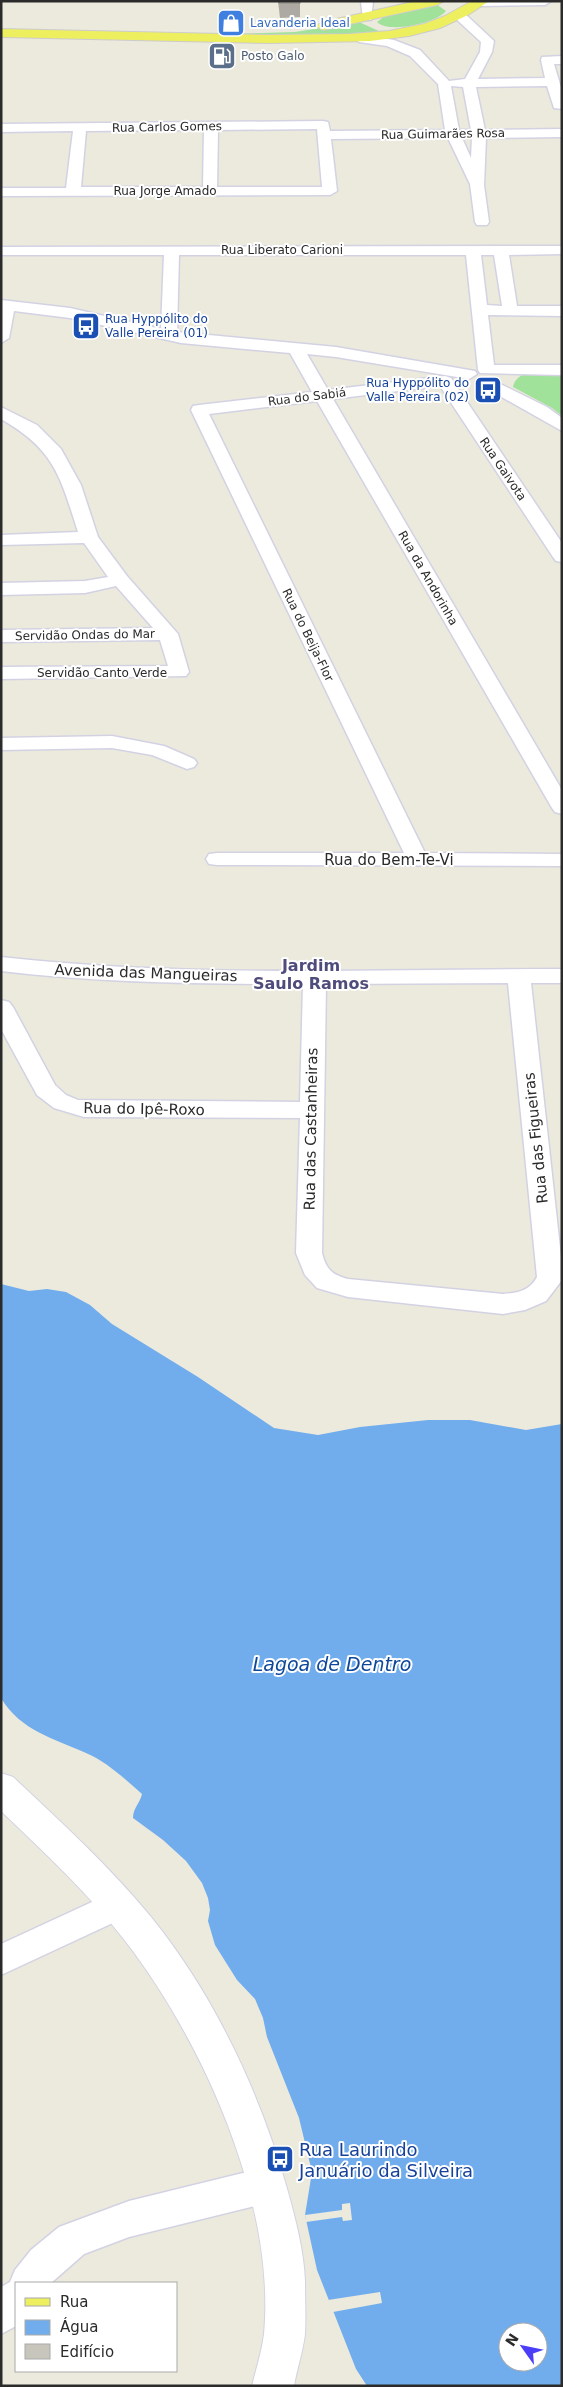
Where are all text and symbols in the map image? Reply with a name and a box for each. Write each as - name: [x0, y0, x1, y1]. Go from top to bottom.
- shop icon: Lavanderia Ideal: [216, 8, 246, 38]
- place label: Lavanderia Ideal: [250, 16, 350, 30]
- fuel station icon: Posto Galo: [207, 41, 237, 71]
- place label: Posto Galo: [241, 49, 305, 63]
- street label: Rua Carlos Gomes: [112, 119, 222, 135]
- street label: Rua Guimarães Rosa: [381, 126, 505, 142]
- street label: Rua Jorge Amado: [113, 184, 217, 198]
- street label: Rua Liberato Carioni: [221, 243, 343, 257]
- bus stop icon: Rua Hyppólito do Valle Pereira (01): [71, 311, 101, 341]
- place label: Rua Hyppólito do Valle Pereira (01): [105, 312, 208, 340]
- bus stop icon: Rua Hyppólito do Valle Pereira (02): [473, 375, 503, 405]
- place label: Rua Hyppólito do Valle Pereira (02): [366, 376, 469, 404]
- street label: Rua do Sabiá: [267, 385, 347, 409]
- street label: Rua Gaivota: [477, 435, 529, 503]
- street label: Rua da Andorinha: [395, 528, 461, 628]
- street label: Rua do Beija-Flor: [279, 586, 337, 684]
- street label: Servidão Ondas do Mar: [15, 627, 155, 643]
- street label: Servidão Canto Verde: [37, 666, 167, 680]
- street label: Rua do Bem-Te-Vi: [324, 851, 454, 869]
- district label: Jardim Saulo Ramos: [253, 956, 369, 993]
- street label: Avenida das Mangueiras: [54, 961, 238, 985]
- street label: Rua das Castanheiras: [301, 1047, 321, 1210]
- street label: Rua das Figueiras: [520, 1071, 552, 1204]
- street label: Rua do Ipê-Roxo: [83, 1099, 205, 1119]
- water label: Lagoa de Dentro: [253, 1653, 411, 1675]
- place label: Rua Laurindo Januário da Silveira: [298, 2139, 473, 2181]
- bus stop icon: Rua Laurindo Januário da Silveira: [265, 2144, 295, 2174]
- legend: [15, 2282, 178, 2372]
- text: Rua: [60, 2293, 88, 2311]
- text: Água: [60, 2317, 98, 2336]
- north arrow: [498, 2322, 548, 2372]
- text: N: [502, 2331, 522, 2349]
- text: Edifício: [60, 2343, 114, 2361]

